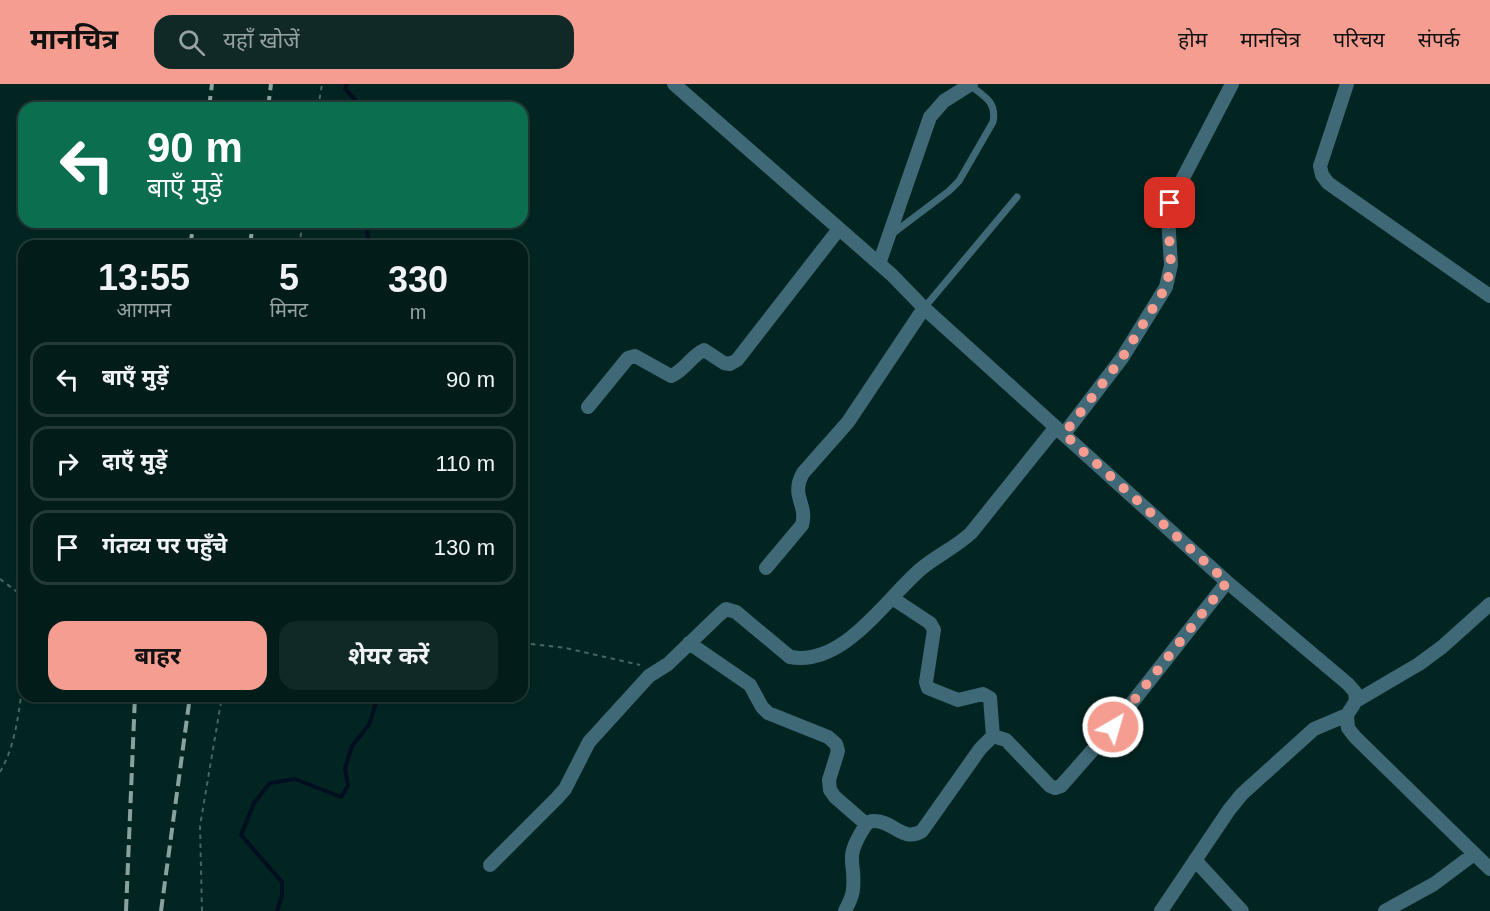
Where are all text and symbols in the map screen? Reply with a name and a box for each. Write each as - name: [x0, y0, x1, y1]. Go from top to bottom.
- search box: [154, 15, 574, 69]
- text: मानचित्र: [30, 24, 118, 55]
- icon: search: [175, 26, 208, 59]
- text: यहाँ खोजें: [223, 28, 300, 53]
- text: होम: [1178, 28, 1207, 51]
- text: मानचित्र: [1240, 28, 1300, 51]
- text: परिचय: [1333, 28, 1385, 51]
- text: संपर्क: [1418, 28, 1460, 51]
- text: 90 m: [147, 124, 243, 171]
- icon: left: [48, 126, 126, 204]
- text: बाएँ मुड़ें: [147, 173, 222, 203]
- pin: [1144, 177, 1195, 228]
- icon: arrive: [1153, 186, 1186, 219]
- text: 13:55: [98, 257, 190, 298]
- text: 5: [279, 257, 299, 298]
- text: 330: [388, 259, 448, 300]
- text: आगमन: [117, 299, 171, 321]
- text: मिनट: [270, 299, 308, 321]
- text: m: [410, 301, 426, 323]
- icon: left: [51, 363, 84, 396]
- text: बाएँ मुड़ें: [102, 365, 168, 390]
- text: 90 m: [446, 367, 495, 392]
- icon: right: [51, 447, 84, 480]
- text: दाएँ मुड़ें: [102, 449, 167, 474]
- text: 110 m: [435, 451, 495, 476]
- icon: arrive: [51, 531, 84, 564]
- text: गंतव्य पर पहुँचे: [102, 533, 227, 558]
- text: 130 m: [434, 535, 495, 560]
- button: बाहर: [48, 621, 267, 690]
- button: शेयर करें: [279, 621, 498, 690]
- position arrow: [1081, 695, 1145, 759]

